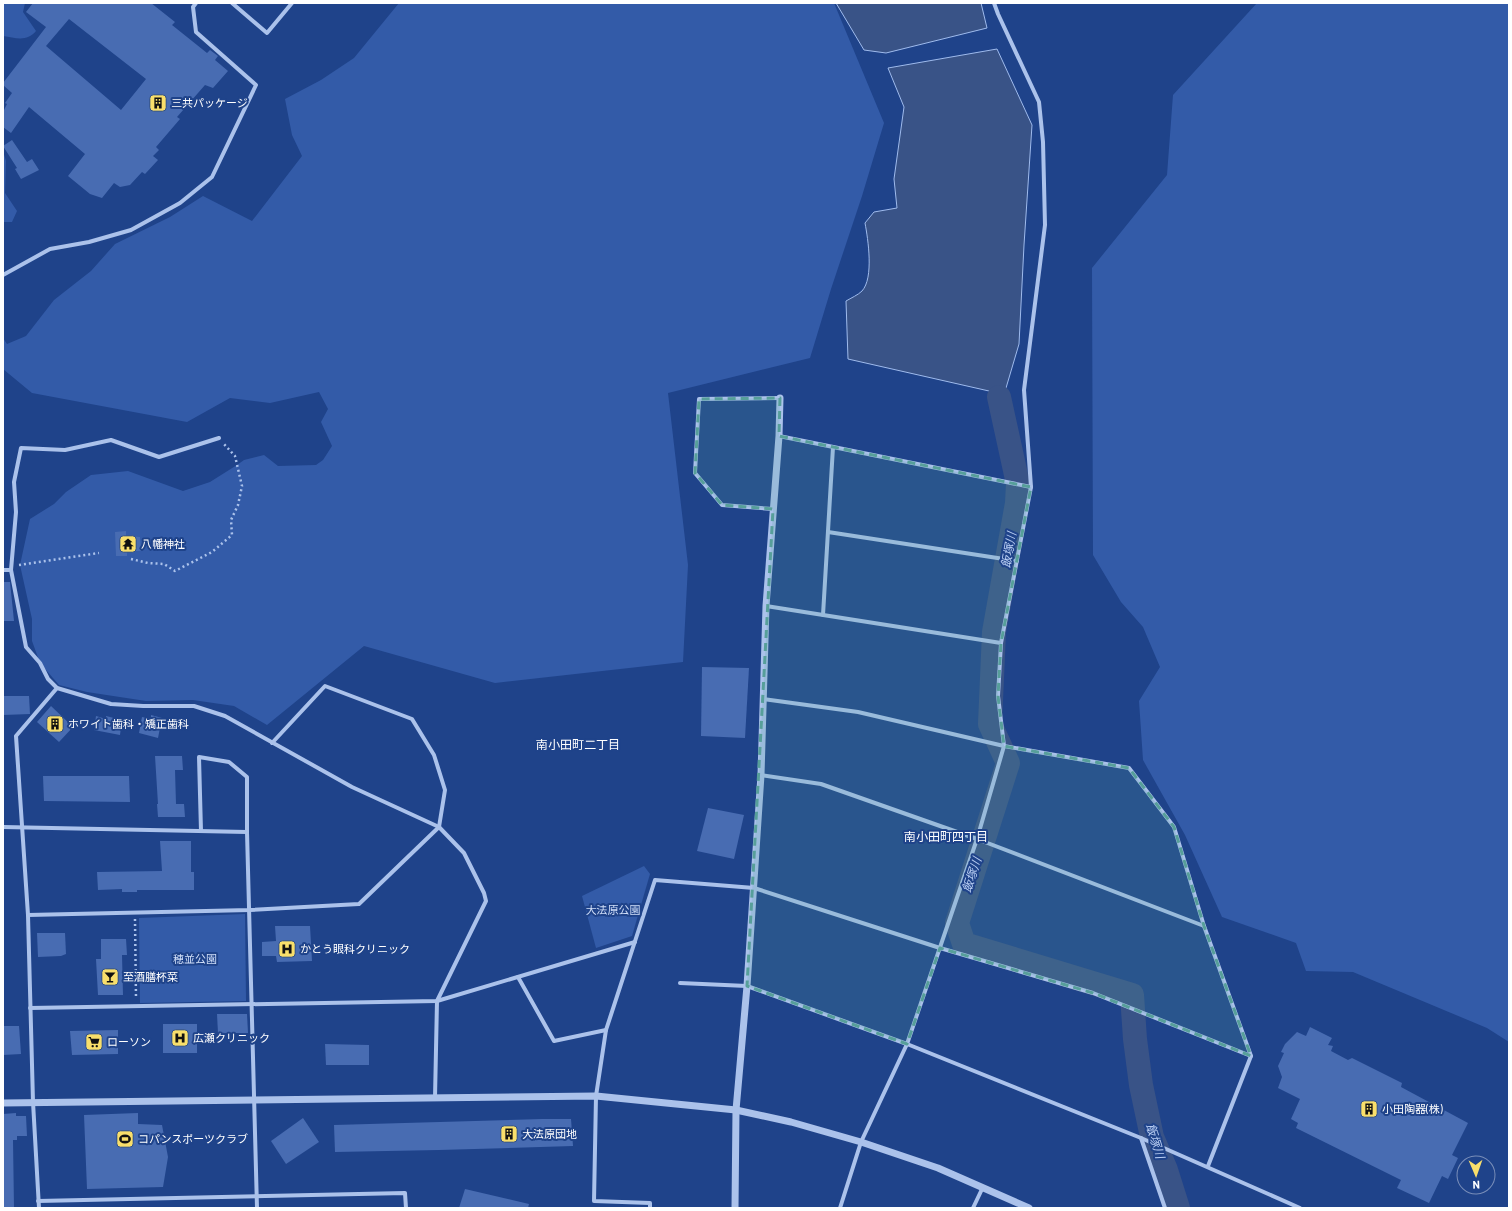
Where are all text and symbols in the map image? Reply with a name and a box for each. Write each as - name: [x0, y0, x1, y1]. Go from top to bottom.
- building icon: 三共パッケージ: [148, 93, 168, 113]
- place label: 三共パッケージ: [171, 96, 248, 109]
- water label: 飯塚川: [998, 529, 1018, 569]
- temple icon: 八幡神社: [118, 534, 138, 554]
- place label: 八幡神社: [141, 537, 185, 550]
- building icon: ホワイト歯科・矯正歯科: [45, 714, 65, 734]
- place label: ホワイト歯科・矯正歯科: [68, 717, 189, 730]
- district label: 南小田町二丁目: [536, 737, 620, 751]
- district label: 南小田町四丁目: [904, 829, 988, 843]
- water label: 飯塚川: [959, 854, 984, 894]
- park label: 大法原公園: [586, 903, 641, 916]
- hospital icon: かとう眼科クリニック: [277, 939, 297, 959]
- place label: かとう眼科クリニック: [300, 942, 410, 955]
- park label: 穂並公園: [173, 952, 217, 965]
- bar icon: 至酒膳杯菜: [100, 967, 120, 987]
- place label: 至酒膳杯菜: [123, 970, 178, 983]
- hospital icon: 広瀬クリニック: [170, 1028, 190, 1048]
- place label: 広瀬クリニック: [193, 1031, 270, 1044]
- supermarket icon: ローソン: [84, 1032, 104, 1052]
- place label: ローソン: [107, 1035, 151, 1048]
- building icon: 小田陶器(株): [1359, 1099, 1379, 1119]
- place label: 小田陶器(株): [1382, 1102, 1443, 1115]
- water label: 飯塚川: [1144, 1121, 1168, 1162]
- building icon: 大法原団地: [499, 1124, 519, 1144]
- place label: 大法原団地: [522, 1127, 577, 1140]
- sports icon: コパンスポーツクラブ: [115, 1129, 135, 1149]
- place label: コパンスポーツクラブ: [138, 1132, 248, 1145]
- north arrow: [1456, 1155, 1496, 1195]
- text: N: [1472, 1179, 1480, 1192]

